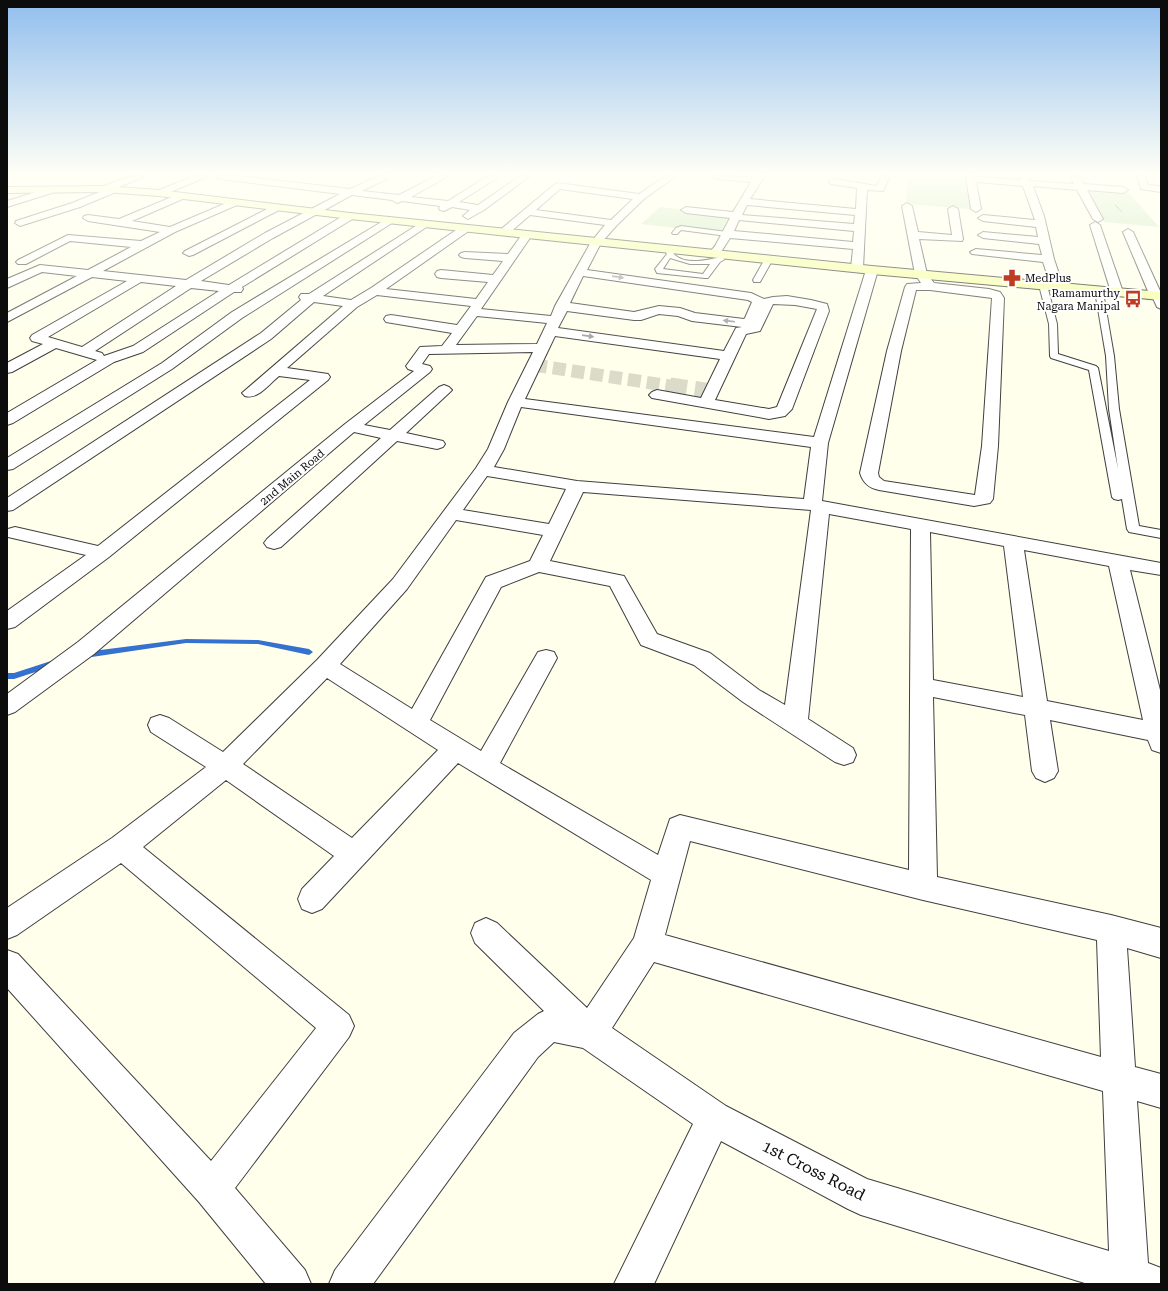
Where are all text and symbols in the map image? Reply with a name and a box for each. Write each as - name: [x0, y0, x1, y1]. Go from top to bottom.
- pharmacy icon: MedPlus: [1002, 268, 1022, 288]
- place label: MedPlus: [1025, 272, 1071, 285]
- one-way arrow: [612, 274, 624, 280]
- place label: Ramamurthy Nagara Manipal: [1037, 287, 1121, 313]
- bus stop icon: Ramamurthy Nagara Manipal: [1123, 289, 1143, 309]
- one-way arrow: [723, 318, 735, 325]
- one-way arrow: [582, 333, 594, 339]
- street label: 2nd Main Road: [258, 447, 327, 508]
- street label: 1st Cross Road: [759, 1136, 868, 1205]

